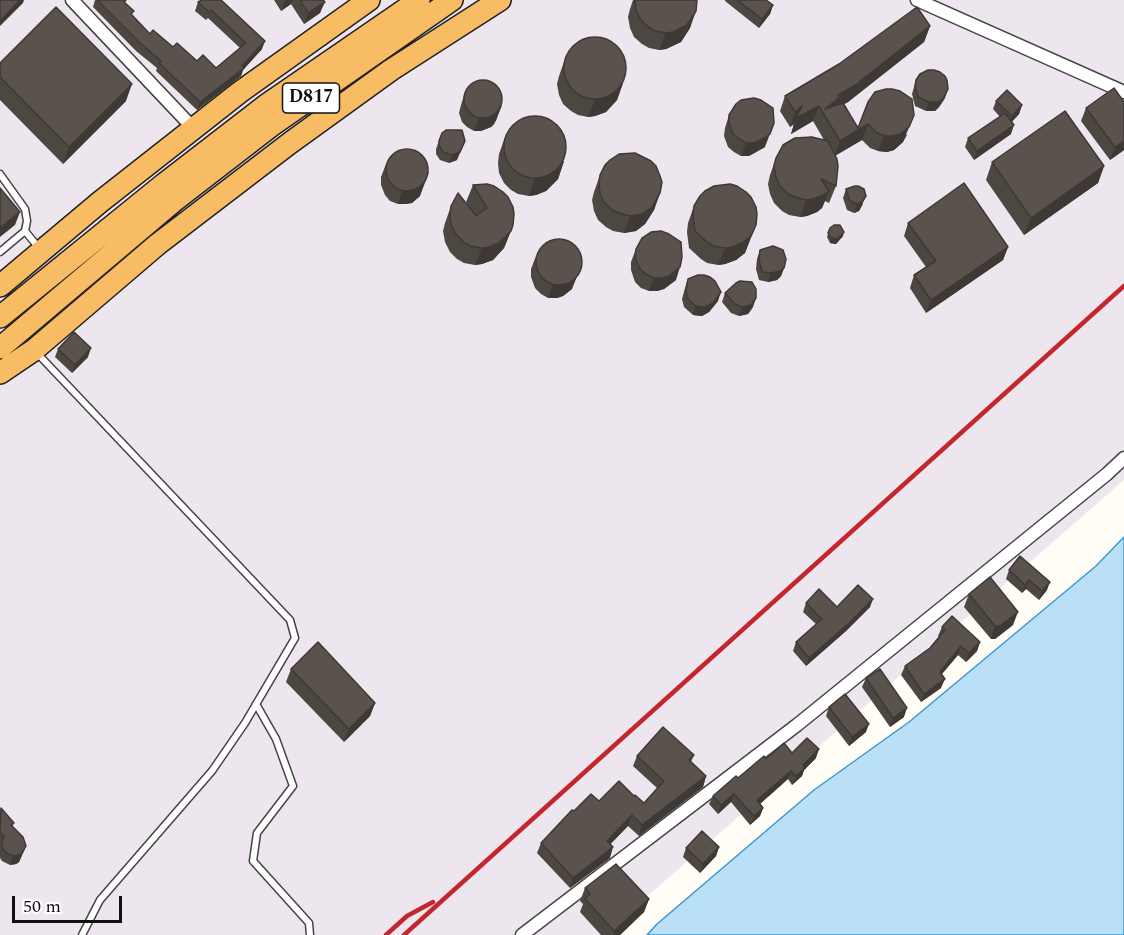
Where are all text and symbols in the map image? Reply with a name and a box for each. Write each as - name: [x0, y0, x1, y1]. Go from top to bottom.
- road number: D817: [282, 83, 340, 113]
- scale bar: [15, 884, 124, 922]
- text: 50 m: [23, 893, 61, 920]

